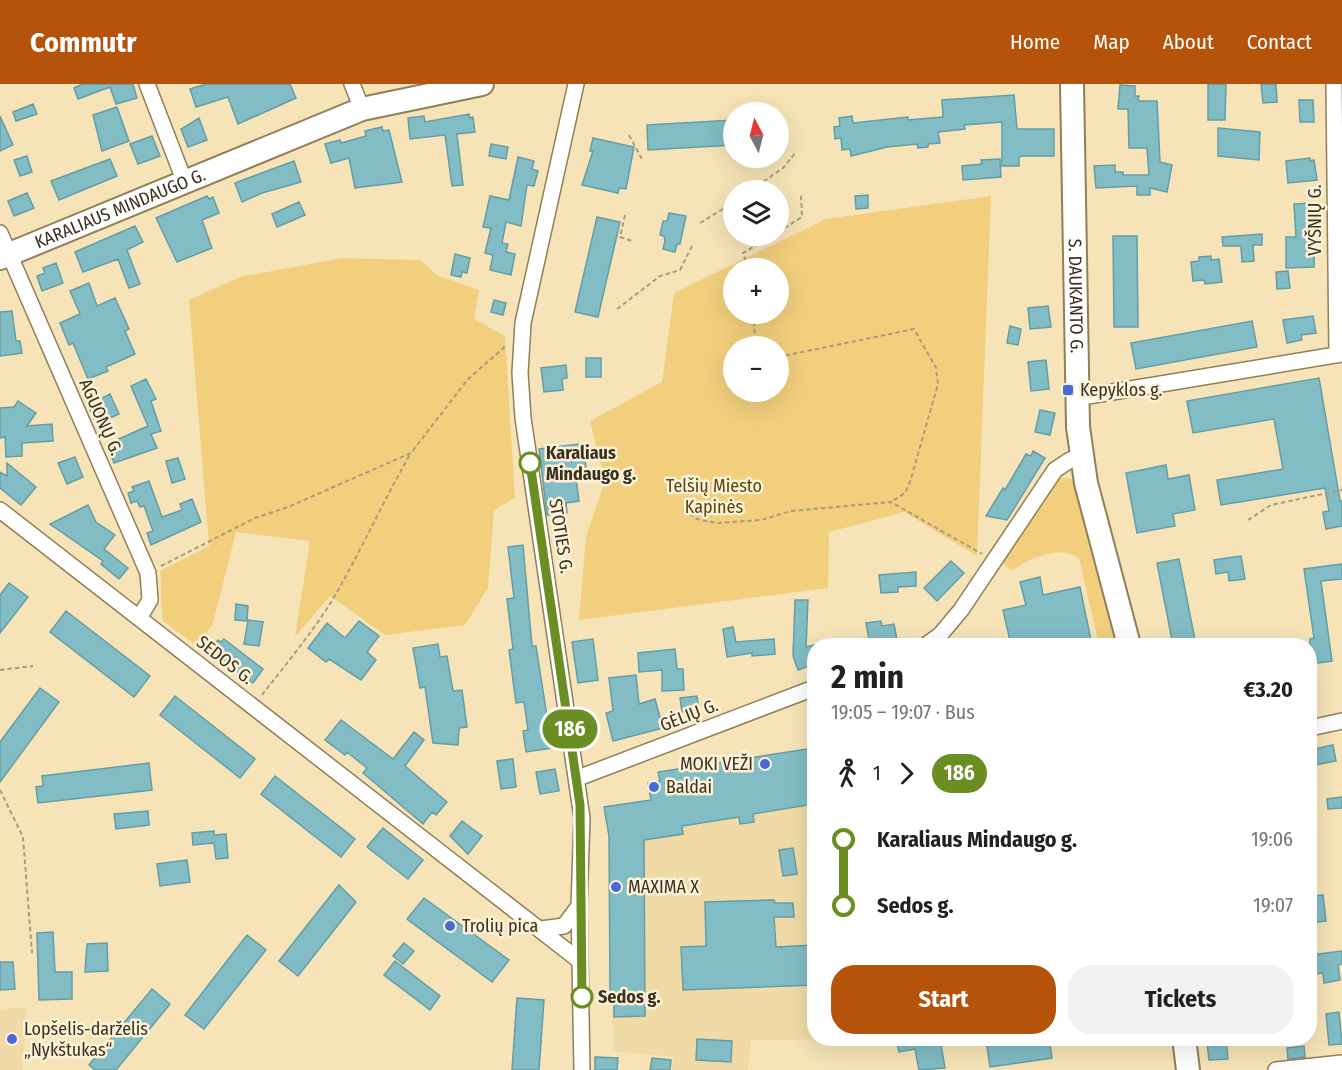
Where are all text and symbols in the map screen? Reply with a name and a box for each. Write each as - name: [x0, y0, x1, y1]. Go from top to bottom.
- text: Commutr: [30, 26, 136, 59]
- text: Home: [1010, 29, 1060, 55]
- text: Map: [1093, 29, 1130, 55]
- text: About: [1163, 29, 1214, 55]
- text: Contact: [1247, 29, 1312, 55]
- north arrow: [723, 102, 789, 168]
- map controls: [723, 102, 789, 402]
- street label: KARALIAUS MINDAUGO G.: [32, 164, 209, 253]
- button: layers: [723, 180, 789, 246]
- street label: VYŠNIŲ G.: [1304, 184, 1326, 256]
- street label: S. DAUKANTO G.: [1064, 239, 1088, 354]
- button: +: [723, 258, 789, 324]
- button: −: [723, 336, 789, 402]
- street label: AGUONŲ G.: [74, 375, 128, 459]
- place label: Kepyklos g.: [1080, 379, 1163, 401]
- marker: Kepyklos g.: [1061, 383, 1075, 397]
- place label: Karaliaus Mindaugo g.: [546, 442, 636, 485]
- marker: Karaliaus Mindaugo g.: [519, 452, 541, 474]
- park label: Telšių Miesto Kapinės: [666, 475, 762, 518]
- street label: STOTIES G.: [544, 497, 578, 575]
- street label: SEDOS G.: [192, 631, 258, 689]
- text: 2 min: [831, 657, 904, 697]
- text: €3.20: [1244, 676, 1293, 703]
- street label: GĖLIŲ G.: [657, 694, 721, 736]
- text: 19:05 – 19:07 · Bus: [831, 700, 975, 724]
- line badge: 186: [536, 710, 604, 748]
- text: 186: [555, 716, 585, 742]
- place label: MOKI VEŽI: [680, 753, 753, 775]
- marker: MOKI VEŽI: [758, 757, 772, 771]
- icon: walk: [831, 757, 864, 790]
- icon: forward: [890, 757, 923, 790]
- text: 186: [944, 760, 975, 786]
- text: 1: [873, 761, 881, 785]
- place label: Baldai: [666, 776, 712, 798]
- marker: Baldai: [647, 780, 661, 794]
- text: Karaliaus Mindaugo g.: [877, 826, 1077, 853]
- text: 19:06: [1251, 827, 1293, 851]
- place label: MAXIMA X: [628, 876, 699, 898]
- marker: MAXIMA X: [609, 880, 623, 894]
- text: Sedos g.: [877, 892, 954, 919]
- text: 19:07: [1253, 893, 1293, 917]
- place label: Trolių pica: [462, 915, 539, 937]
- marker: Trolių pica: [443, 919, 457, 933]
- button: Start: [831, 965, 1056, 1034]
- button: Tickets: [1068, 965, 1293, 1034]
- marker: Sedos g.: [571, 986, 593, 1008]
- place label: Sedos g.: [598, 986, 661, 1008]
- place label: Lopšelis-darželis „Nykštukas“: [24, 1018, 148, 1061]
- marker: Lopšelis-darželis „Nykštukas“: [5, 1032, 19, 1046]

